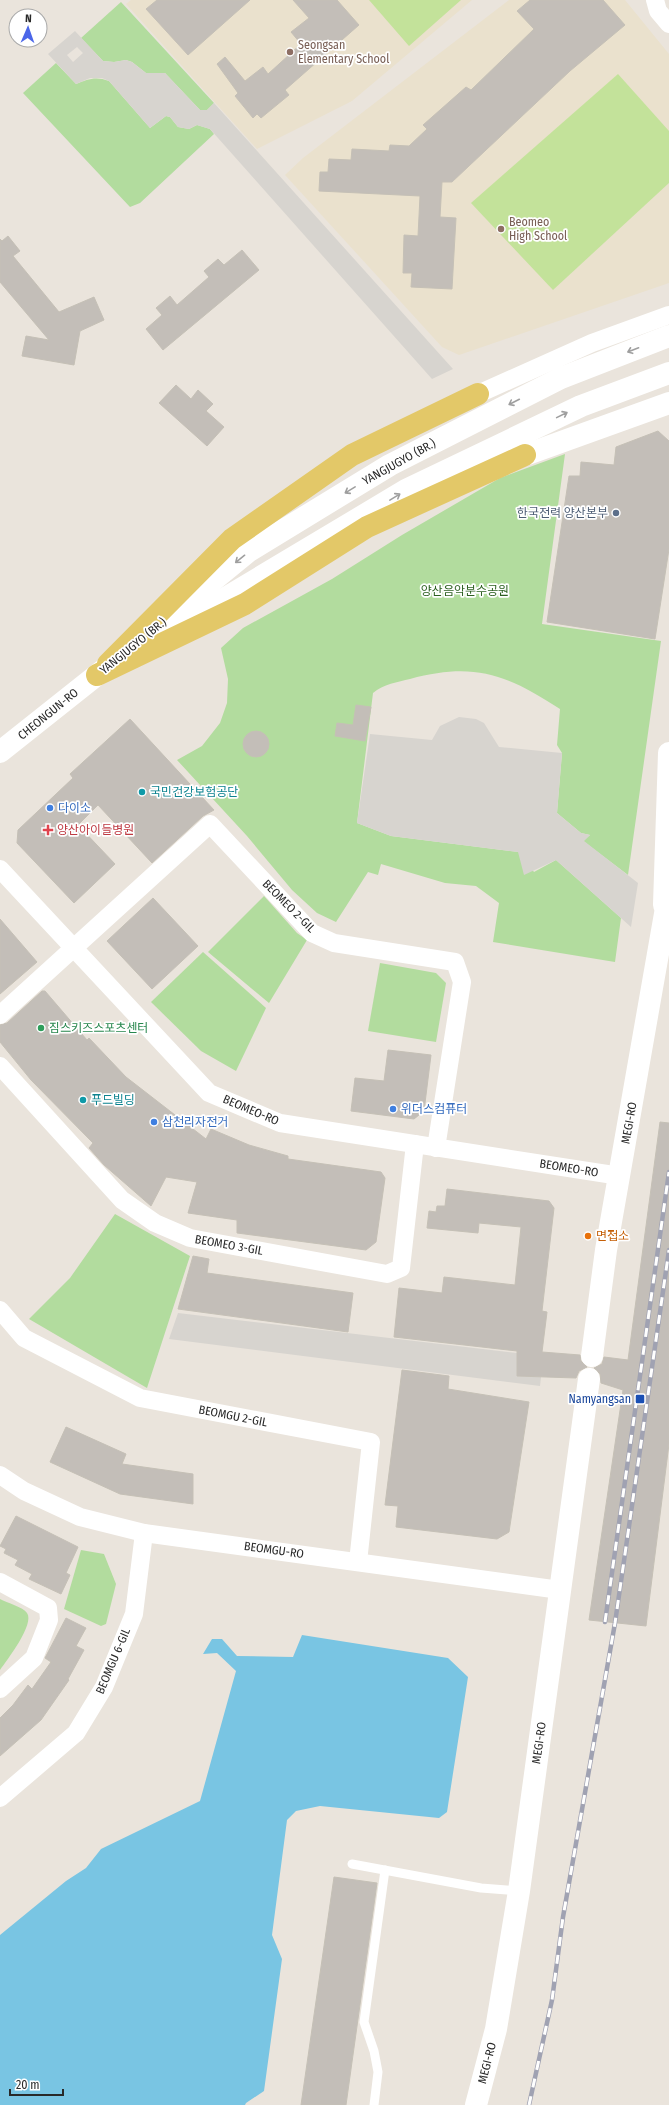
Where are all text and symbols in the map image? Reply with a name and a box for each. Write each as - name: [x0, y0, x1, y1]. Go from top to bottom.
- north arrow: [8, 8, 48, 48]
- text: N: [25, 12, 32, 25]
- place label: Seongsan Elementary School: [298, 38, 389, 66]
- marker: Seongsan Elementary School: [285, 47, 295, 57]
- place label: Beomeo High School: [509, 215, 567, 243]
- marker: Beomeo High School: [496, 224, 506, 234]
- one-way arrow: [627, 347, 639, 355]
- one-way arrow: [508, 399, 520, 406]
- one-way arrow: [555, 411, 567, 418]
- street label: YANGJUGYO (BR.): [360, 436, 438, 488]
- one-way arrow: [345, 486, 356, 494]
- one-way arrow: [389, 492, 401, 500]
- place label: 한국전력 양산본부: [517, 506, 608, 520]
- marker: 한국전력 양산본부: [611, 508, 621, 518]
- one-way arrow: [234, 555, 245, 563]
- park label: 양산음악분수공원: [421, 584, 509, 598]
- street label: YANGJUGYO (BR.): [97, 615, 169, 677]
- street label: CHEONGUN-RO: [15, 685, 81, 743]
- place label: 국민건강보험공단: [150, 785, 238, 799]
- marker: 국민건강보험공단: [137, 787, 147, 797]
- place label: 다이소: [58, 801, 91, 815]
- marker: 다이소: [45, 803, 55, 813]
- place label: 양산아이들병원: [57, 823, 134, 837]
- marker: 양산아이들병원: [42, 824, 54, 836]
- street label: BEOMEO 2-GIL: [260, 877, 319, 936]
- place label: 짐스키즈스포츠센터: [49, 1021, 148, 1035]
- marker: 짐스키즈스포츠센터: [36, 1023, 46, 1033]
- street label: BEOMEO-RO: [221, 1092, 281, 1128]
- place label: 푸드빌딩: [91, 1093, 135, 1107]
- marker: 푸드빌딩: [78, 1095, 88, 1105]
- street label: MEGI-RO: [618, 1101, 640, 1145]
- place label: 위더스컴퓨터: [401, 1102, 467, 1116]
- marker: 위더스컴퓨터: [388, 1104, 398, 1114]
- place label: 삼천리자전거: [162, 1115, 228, 1129]
- marker: 삼천리자전거: [149, 1117, 159, 1127]
- street label: BEOMEO-RO: [539, 1156, 599, 1180]
- place label: 면접소: [596, 1229, 629, 1243]
- marker: 면접소: [583, 1231, 593, 1241]
- street label: BEOMEO 3-GIL: [194, 1232, 265, 1258]
- place label: Namyangsan: [569, 1392, 631, 1406]
- marker: Namyangsan: [634, 1393, 646, 1405]
- street label: BEOMGU 2-GIL: [197, 1402, 269, 1430]
- street label: BEOMGU-RO: [243, 1539, 305, 1561]
- street label: BEOMGU 6-GIL: [93, 1625, 133, 1696]
- street label: MEGI-RO: [529, 1721, 549, 1765]
- street label: MEGI-RO: [475, 2041, 499, 2085]
- scale bar: [10, 2071, 63, 2097]
- text: 20 m: [16, 2078, 40, 2092]

